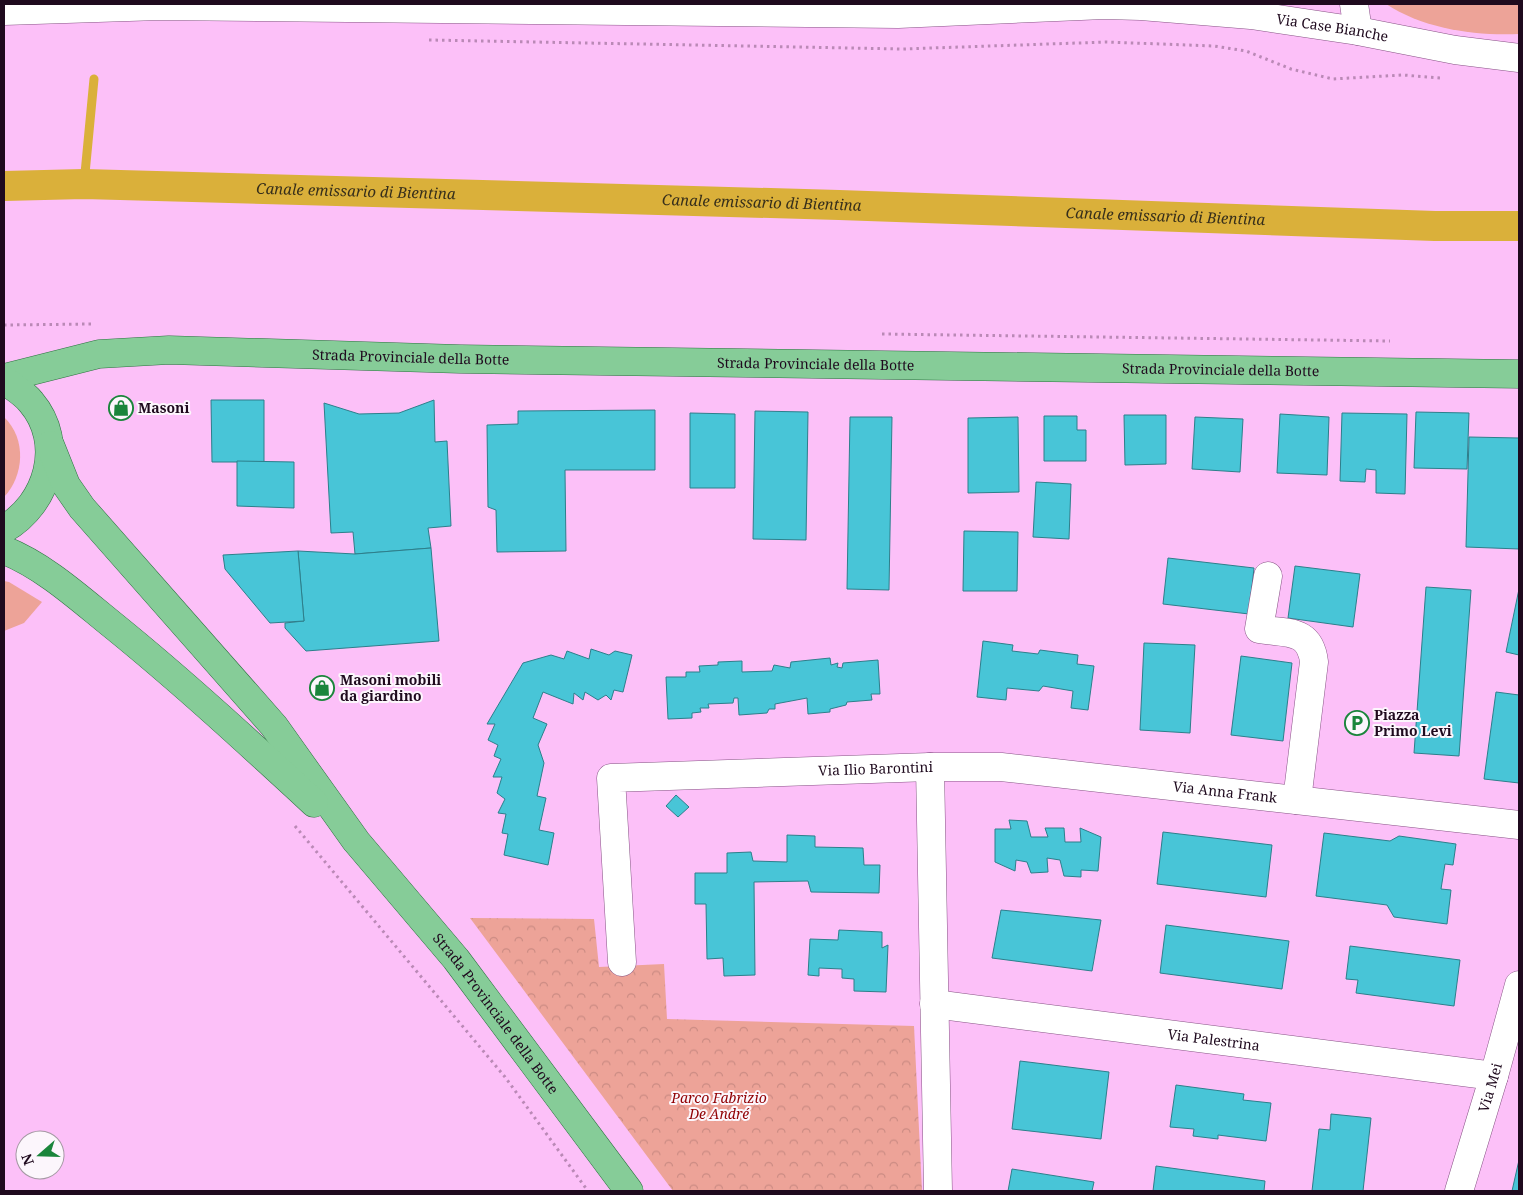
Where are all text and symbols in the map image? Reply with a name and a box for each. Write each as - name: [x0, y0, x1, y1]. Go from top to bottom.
- street label: Via Case Bianche: [1275, 9, 1390, 46]
- water label: Canale emissario di Bientina: [256, 178, 456, 203]
- water label: Canale emissario di Bientina: [662, 189, 862, 215]
- water label: Canale emissario di Bientina: [1065, 202, 1266, 229]
- street label: Strada Provinciale della Botte: [312, 344, 510, 369]
- street label: Strada Provinciale della Botte: [717, 353, 915, 374]
- street label: Strada Provinciale della Botte: [1122, 358, 1320, 380]
- shop icon: Masoni: [108, 395, 134, 421]
- place label: Masoni: [138, 398, 189, 417]
- place label: Masoni mobili da giardino: [340, 670, 441, 705]
- shop icon: Masoni mobili da giardino: [309, 675, 335, 701]
- place label: Piazza Primo Levi: [1374, 705, 1452, 740]
- parking icon: Piazza Primo Levi: [1344, 710, 1370, 736]
- street label: Via Ilio Barontini: [818, 757, 933, 780]
- street label: Via Anna Frank: [1172, 776, 1279, 807]
- street label: Strada Provinciale della Botte: [429, 929, 563, 1098]
- street label: Via Palestrina: [1166, 1024, 1261, 1055]
- street label: Via Mei: [1474, 1060, 1506, 1115]
- park label: Parco Fabrizio De André: [670, 1088, 767, 1123]
- north arrow: [15, 1130, 65, 1180]
- text: N: [16, 1151, 38, 1168]

